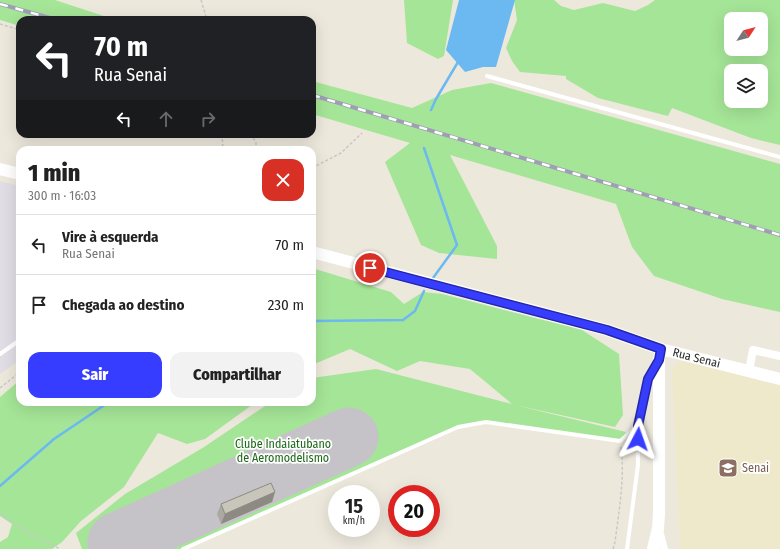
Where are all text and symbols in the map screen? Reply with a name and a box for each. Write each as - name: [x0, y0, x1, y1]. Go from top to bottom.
- north arrow: [724, 12, 768, 56]
- map controls: [724, 12, 768, 108]
- text: 70 m: [94, 30, 148, 63]
- icon: left: [28, 32, 80, 84]
- text: Rua Senai: [94, 64, 167, 86]
- button: layers: [724, 64, 768, 108]
- icon: left: [113, 108, 135, 130]
- icon: ahead: [155, 108, 177, 130]
- icon: right: [197, 108, 219, 130]
- text: 1 min: [28, 159, 80, 187]
- button: close: [262, 159, 304, 201]
- text: 300 m · 16:03: [28, 188, 96, 203]
- text: Vire à esquerda: [62, 228, 159, 246]
- icon: left: [28, 234, 50, 256]
- text: 70 m: [275, 236, 304, 254]
- text: Rua Senai: [62, 246, 115, 261]
- pin: [353, 251, 387, 285]
- icon: arrive: [359, 257, 381, 279]
- icon: arrive: [28, 294, 50, 316]
- text: Chegada ao destino: [62, 296, 184, 314]
- text: 230 m: [268, 296, 304, 314]
- street label: Rua Senai: [671, 345, 722, 371]
- button: Sair: [28, 352, 162, 398]
- button: Compartilhar: [170, 352, 304, 398]
- position arrow: [617, 418, 659, 460]
- park label: Clube Indaiatubano de Aeromodelismo: [235, 437, 331, 465]
- school or university icon: Senai: [717, 457, 739, 479]
- place label: Senai: [742, 461, 769, 475]
- speed limit sign: 20: [388, 485, 440, 537]
- text: 15: [345, 494, 363, 518]
- text: km/h: [343, 515, 365, 527]

